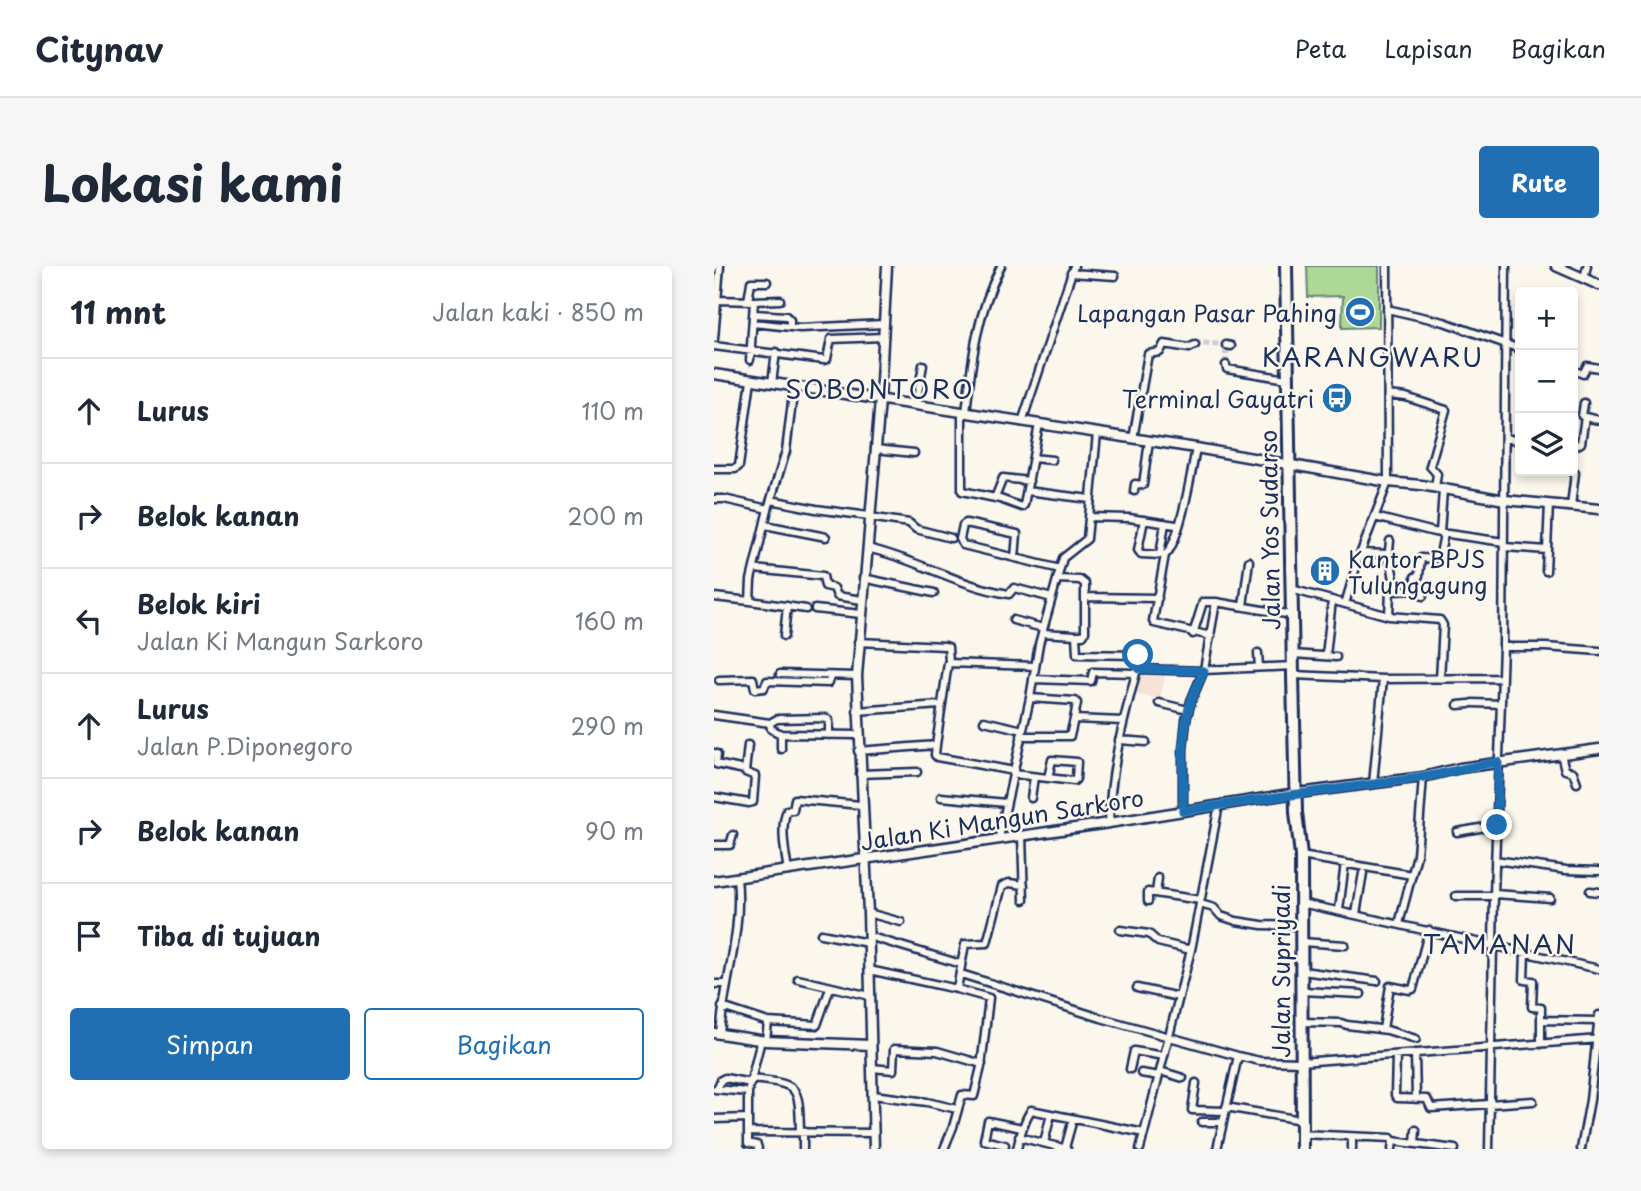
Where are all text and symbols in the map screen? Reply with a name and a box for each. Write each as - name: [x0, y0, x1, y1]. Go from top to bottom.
- text: Citynav: [35, 23, 163, 73]
- text: Peta: [1295, 30, 1346, 66]
- text: Lapisan: [1384, 30, 1473, 66]
- text: Bagikan: [1511, 30, 1606, 66]
- text: Lokasi kami: [42, 145, 343, 219]
- button: Rute: [1479, 146, 1599, 218]
- map controls: [1515, 287, 1578, 476]
- button: +: [1515, 287, 1578, 350]
- text: 11 mnt: [70, 289, 166, 334]
- text: Jalan kaki · 850 m: [432, 294, 644, 329]
- place label: Lapangan Pasar Pahing: [1077, 295, 1337, 330]
- sports icon: Lapangan Pasar Pahing: [1343, 295, 1377, 329]
- district label: KARANGWARU: [1262, 337, 1484, 376]
- button: −: [1515, 350, 1578, 413]
- district label: SOBONTORO: [785, 369, 975, 408]
- place label: Terminal Gayatri: [1122, 381, 1314, 416]
- bus stop icon: Terminal Gayatri: [1320, 381, 1354, 415]
- text: Lurus: [137, 391, 209, 430]
- icon: ahead: [70, 392, 108, 430]
- text: 110 m: [582, 393, 644, 428]
- button: layers: [1515, 413, 1578, 476]
- street label: Jalan Yos Sudarso: [1250, 430, 1288, 630]
- text: Belok kanan: [137, 496, 299, 535]
- icon: right: [70, 497, 108, 535]
- text: 200 m: [567, 498, 644, 533]
- place label: Kantor BPJS Tulungagung: [1348, 541, 1487, 602]
- building icon: Kantor BPJS Tulungagung: [1308, 554, 1342, 588]
- text: Belok kiri: [137, 584, 260, 623]
- icon: left: [70, 602, 108, 640]
- text: 160 m: [575, 603, 644, 638]
- text: Jalan Ki Mangun Sarkoro: [137, 623, 423, 658]
- route start: [1122, 639, 1153, 670]
- text: Lurus: [137, 689, 209, 728]
- icon: ahead: [70, 707, 108, 745]
- text: 290 m: [571, 708, 644, 743]
- text: Jalan P.Diponegoro: [137, 728, 353, 763]
- street label: Jalan Ki Mangun Sarkoro: [858, 779, 1146, 859]
- route end: [1481, 809, 1512, 840]
- text: Belok kanan: [137, 811, 299, 850]
- icon: right: [70, 812, 108, 850]
- text: 90 m: [585, 813, 644, 848]
- street label: Jalan Supriyadi: [1263, 884, 1298, 1058]
- text: Tiba di tujuan: [137, 916, 321, 955]
- icon: arrive: [70, 917, 108, 955]
- district label: TAMANAN: [1423, 924, 1577, 963]
- button: Simpan: [70, 1008, 350, 1080]
- button: Bagikan: [364, 1008, 644, 1080]

